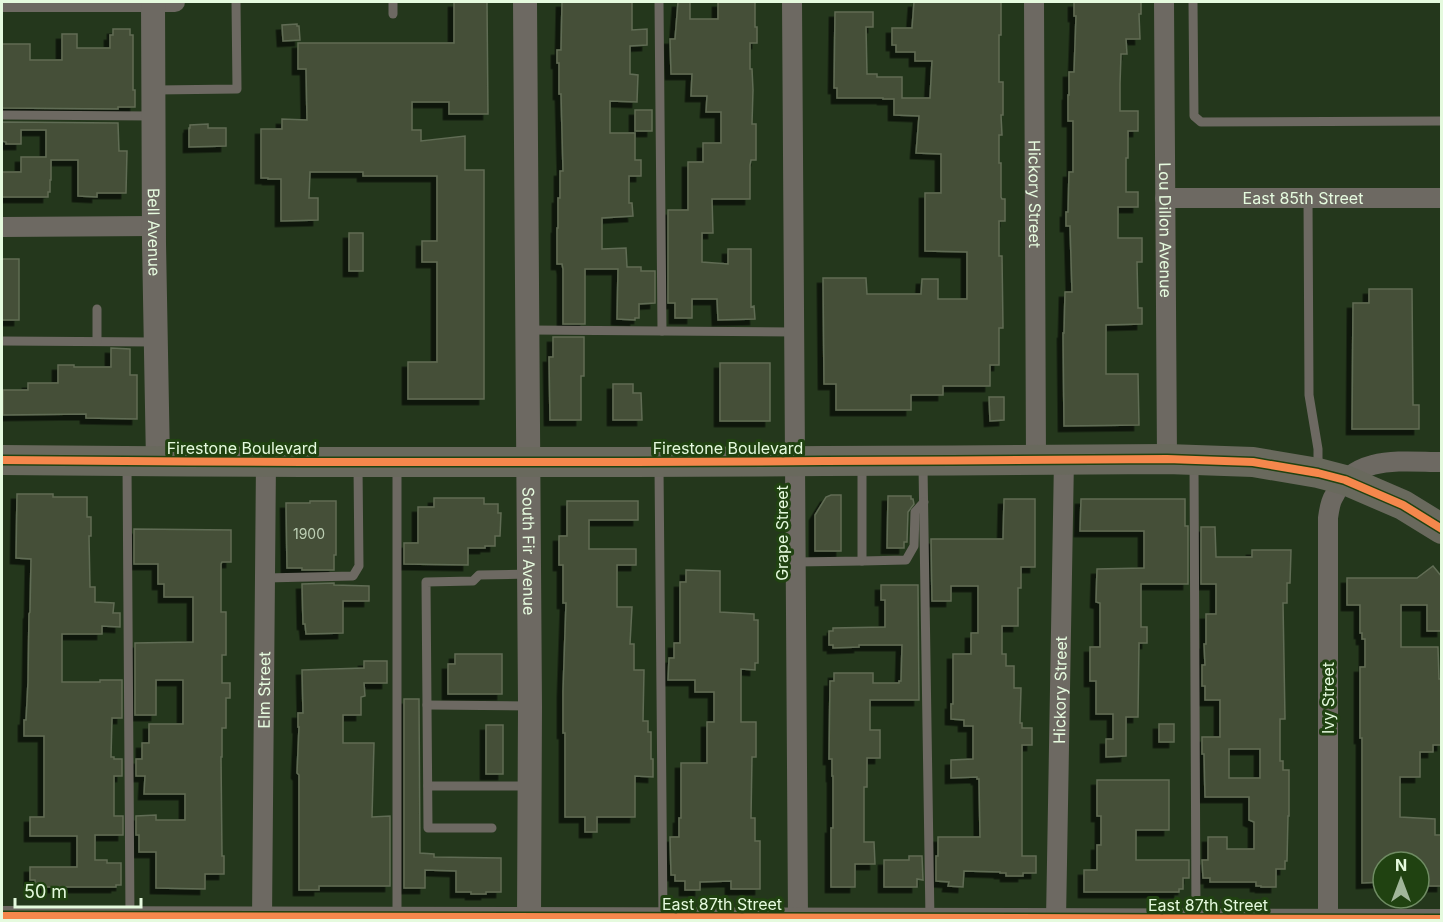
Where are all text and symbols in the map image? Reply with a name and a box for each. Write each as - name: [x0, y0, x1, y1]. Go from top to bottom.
- street label: Hickory Street: [1025, 140, 1045, 248]
- street label: Lou Dillon Avenue: [1155, 162, 1176, 298]
- street label: Bell Avenue: [144, 188, 165, 276]
- street label: East 85th Street: [1243, 188, 1363, 208]
- street label: Firestone Boulevard: [167, 438, 317, 458]
- street label: Firestone Boulevard: [653, 438, 803, 458]
- street label: Grape Street: [772, 485, 792, 581]
- street label: South Fir Avenue: [518, 487, 539, 615]
- house number: 1900: [293, 525, 325, 542]
- street label: Hickory Street: [1049, 636, 1071, 744]
- street label: Elm Street: [254, 651, 274, 729]
- street label: Ivy Street: [1318, 662, 1338, 734]
- north arrow: [1371, 850, 1431, 910]
- text: N: [1395, 855, 1407, 875]
- scale bar: [15, 871, 141, 909]
- text: 50 m: [24, 881, 67, 902]
- street label: East 87th Street: [662, 894, 782, 914]
- street label: East 87th Street: [1148, 895, 1268, 915]

